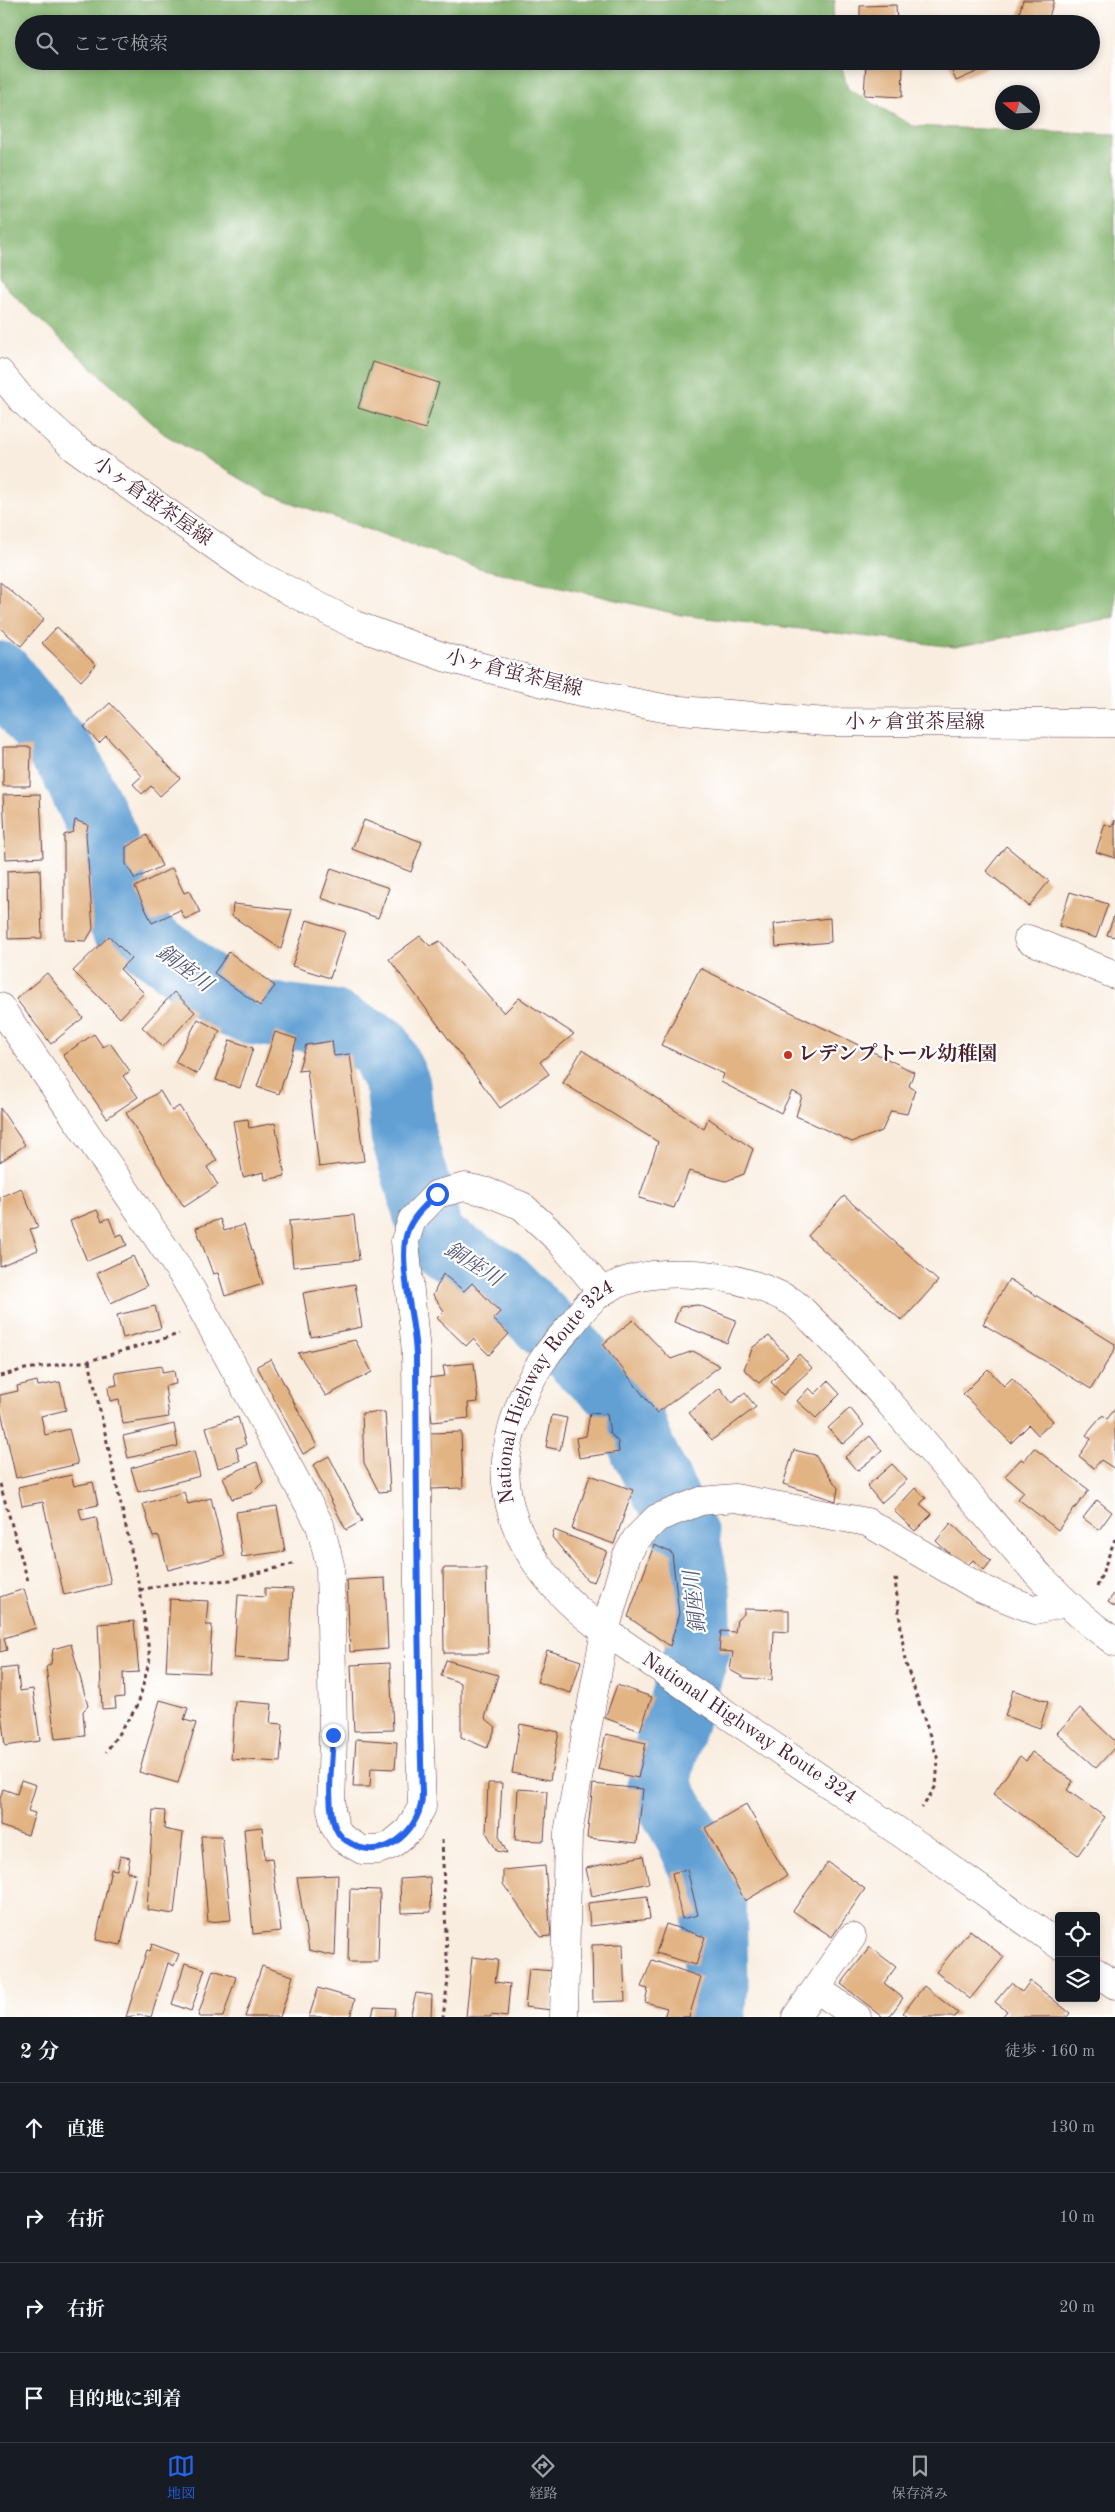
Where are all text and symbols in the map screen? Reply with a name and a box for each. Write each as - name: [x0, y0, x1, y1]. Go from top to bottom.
- search box: [15, 15, 1100, 70]
- icon: search: [33, 29, 61, 57]
- text: ここで検索: [73, 36, 168, 55]
- north arrow: [995, 85, 1040, 130]
- street label: 小ヶ倉蛍茶屋線: [89, 452, 216, 550]
- street label: 小ヶ倉蛍茶屋線: [444, 645, 585, 701]
- street label: 小ヶ倉蛍茶屋線: [845, 711, 985, 733]
- water label: 銅座川: [153, 940, 218, 998]
- place label: レデンプトール幼稚園: [798, 1043, 997, 1065]
- marker: レデンプトール幼稚園: [782, 1049, 794, 1061]
- route start: [426, 1183, 449, 1206]
- water label: 銅座川: [441, 1237, 508, 1292]
- street label: National Highway Route 324: [495, 1277, 618, 1505]
- water label: 銅座川: [680, 1568, 710, 1635]
- street label: National Highway Route 324: [638, 1650, 860, 1808]
- route end: [322, 1724, 345, 1747]
- map controls: [1055, 1912, 1100, 2002]
- button: locate: [1055, 1912, 1100, 1957]
- button: layers: [1055, 1957, 1100, 2002]
- text: 2 分: [20, 2042, 59, 2063]
- text: 徒歩 · 160 m: [1005, 2044, 1095, 2060]
- icon: ahead: [20, 2114, 48, 2142]
- text: 130 m: [1050, 2120, 1095, 2136]
- text: 直進: [67, 2121, 105, 2140]
- icon: right: [20, 2204, 48, 2232]
- text: 10 m: [1059, 2210, 1095, 2226]
- text: 右折: [67, 2211, 105, 2230]
- icon: right: [20, 2294, 48, 2322]
- text: 20 m: [1059, 2300, 1095, 2316]
- text: 右折: [67, 2301, 105, 2320]
- icon: arrive: [20, 2384, 48, 2412]
- text: 目的地に到着: [67, 2391, 181, 2410]
- tab: 地図: [167, 2452, 195, 2503]
- tab: 経路: [529, 2452, 557, 2503]
- tab: 保存済み: [892, 2452, 948, 2503]

